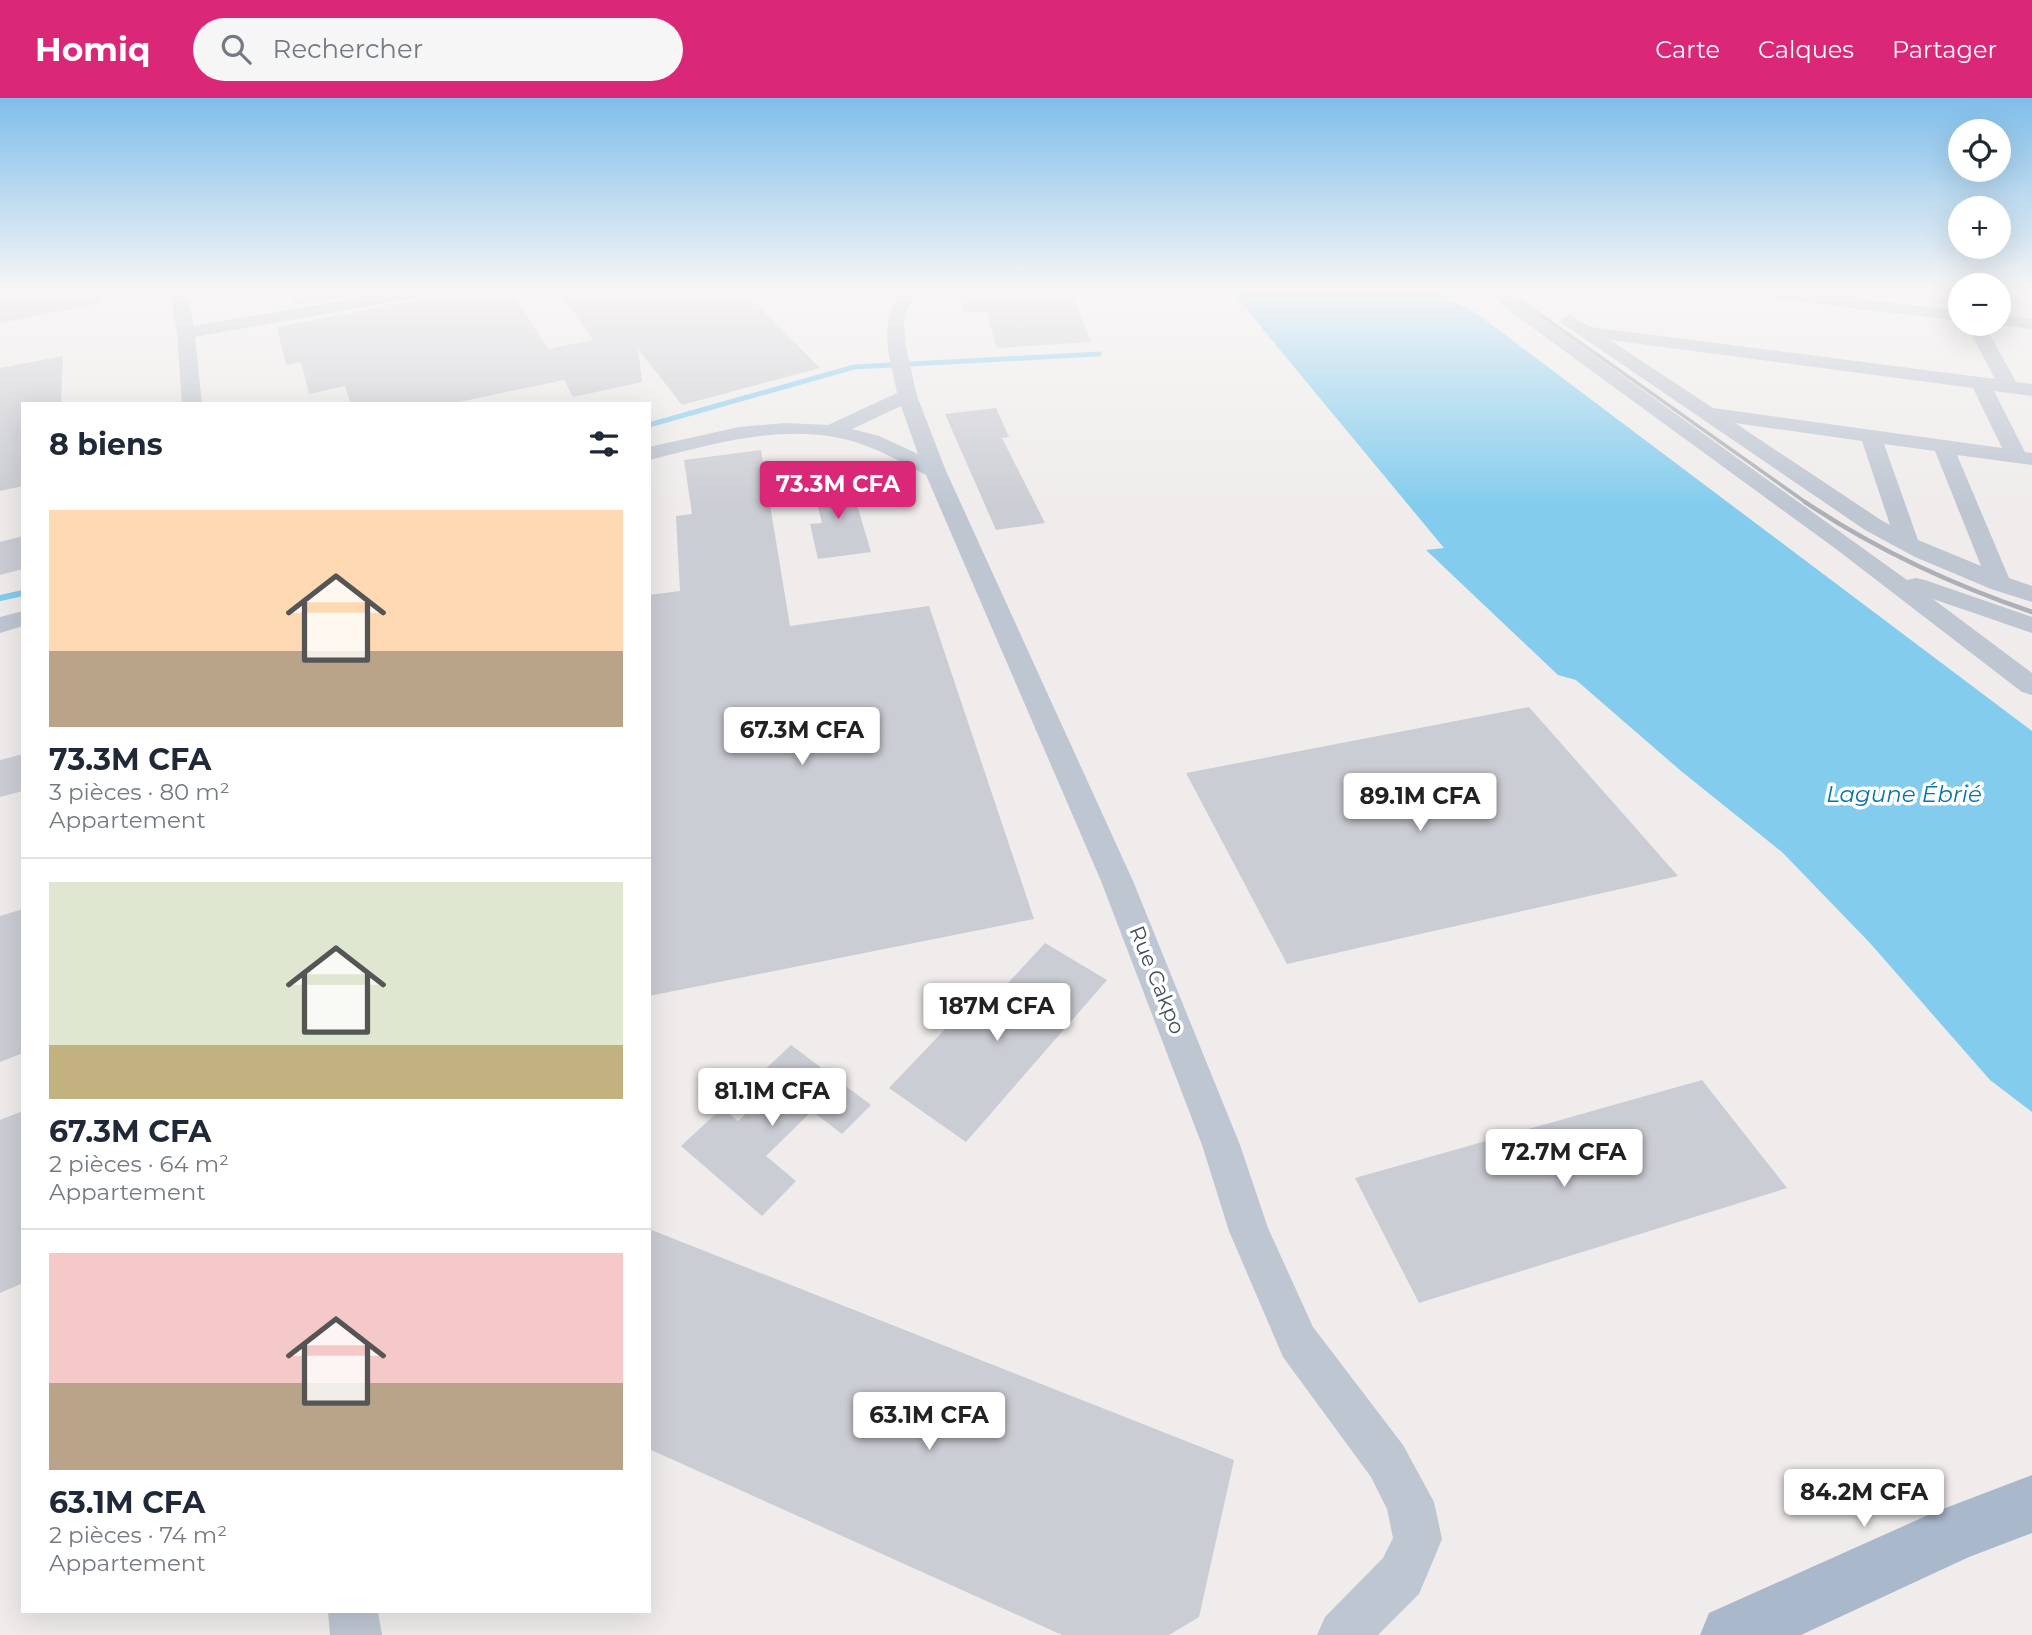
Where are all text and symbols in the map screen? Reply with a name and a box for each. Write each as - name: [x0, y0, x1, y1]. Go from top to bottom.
- search box: [193, 18, 683, 81]
- text: Homiq: [35, 29, 151, 69]
- icon: search: [217, 30, 255, 68]
- text: Rechercher: [273, 33, 423, 65]
- text: Carte: [1655, 35, 1720, 64]
- text: Calques: [1758, 35, 1854, 64]
- text: Partager: [1892, 35, 1997, 64]
- map controls: [1948, 119, 2011, 336]
- button: locate: [1948, 119, 2011, 182]
- button: +: [1948, 196, 2011, 259]
- button: −: [1948, 273, 2011, 336]
- icon: filters: [585, 425, 623, 463]
- text: 8 biens: [49, 426, 163, 463]
- pin: 73.3M CFA: [758, 462, 918, 521]
- text: 73.3M CFA: [776, 470, 900, 498]
- icon: home: [273, 555, 399, 681]
- pin: 67.3M CFA: [722, 708, 882, 767]
- text: 67.3M CFA: [740, 716, 864, 744]
- text: 73.3M CFA: [49, 741, 211, 778]
- pin: 89.1M CFA: [1340, 774, 1500, 833]
- text: 3 pièces · 80 m²: [49, 778, 230, 806]
- water label: Lagune Ébrié: [1826, 780, 1982, 808]
- text: 89.1M CFA: [1360, 782, 1480, 810]
- text: Appartement: [49, 806, 206, 834]
- street label: Rue Cakpo: [1124, 922, 1190, 1038]
- icon: home: [273, 927, 399, 1053]
- pin: 187M CFA: [925, 984, 1069, 1043]
- text: 187M CFA: [939, 992, 1055, 1020]
- pin: 81.1M CFA: [692, 1068, 852, 1128]
- text: 81.1M CFA: [714, 1077, 830, 1105]
- text: 67.3M CFA: [49, 1113, 211, 1150]
- pin: 72.7M CFA: [1484, 1130, 1644, 1189]
- text: 72.7M CFA: [1502, 1138, 1626, 1166]
- text: 2 pièces · 64 m²: [49, 1150, 229, 1178]
- text: Appartement: [49, 1178, 206, 1206]
- icon: home: [273, 1298, 399, 1424]
- pin: 63.1M CFA: [849, 1392, 1009, 1452]
- text: 63.1M CFA: [869, 1401, 989, 1429]
- pin: 84.2M CFA: [1784, 1470, 1944, 1529]
- text: 84.2M CFA: [1800, 1478, 1928, 1506]
- text: 63.1M CFA: [49, 1484, 205, 1521]
- text: 2 pièces · 74 m²: [49, 1521, 227, 1549]
- text: Appartement: [49, 1549, 206, 1577]

